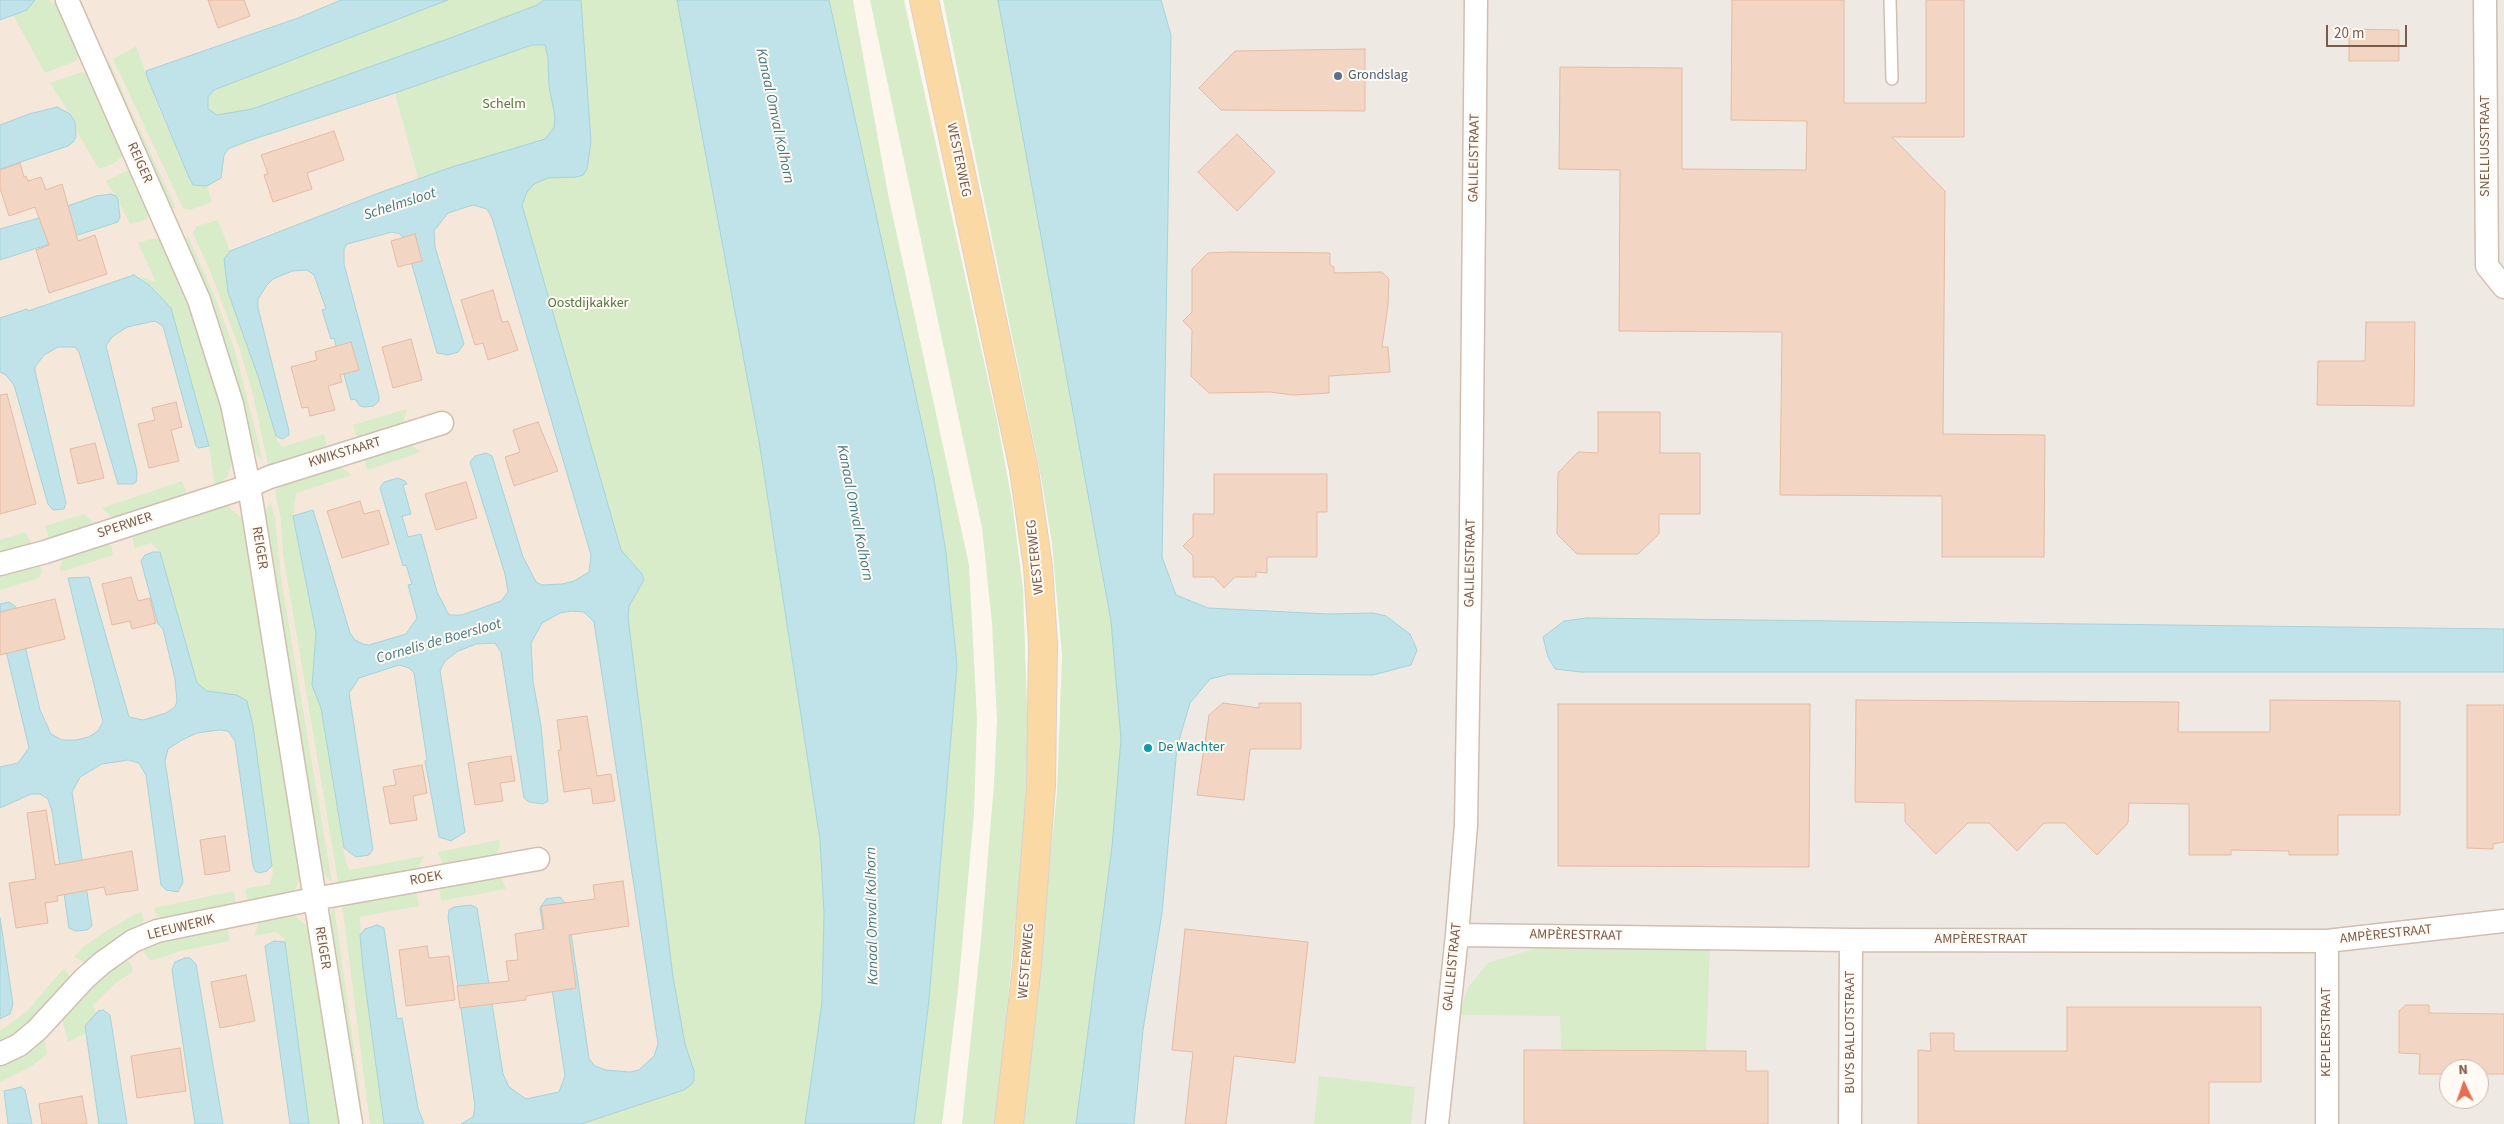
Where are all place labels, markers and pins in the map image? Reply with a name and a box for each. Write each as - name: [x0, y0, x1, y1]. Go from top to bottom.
- place label: Grondslag: [1348, 68, 1408, 84]
- marker: Grondslag: [1332, 70, 1344, 82]
- place label: De Wachter: [1158, 740, 1225, 756]
- marker: De Wachter: [1142, 742, 1154, 754]

